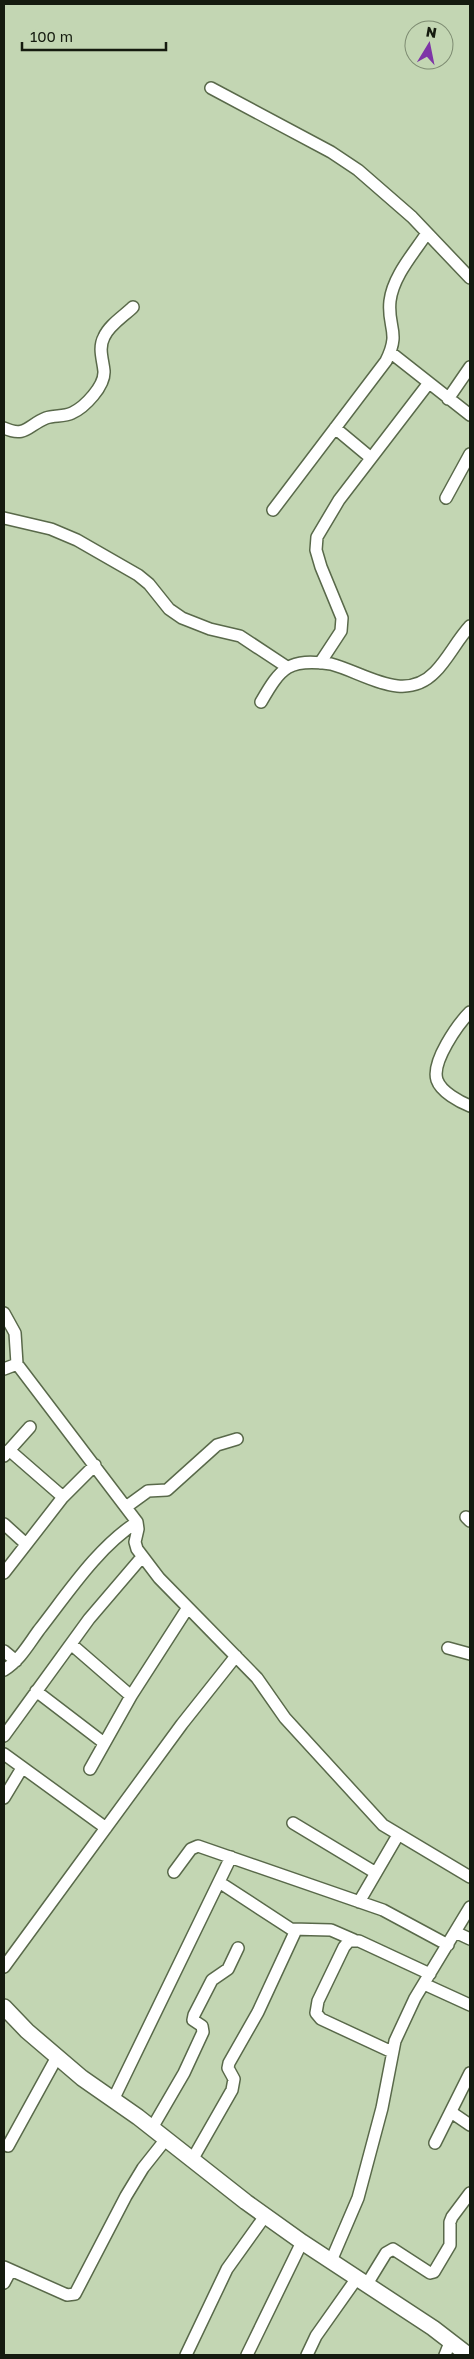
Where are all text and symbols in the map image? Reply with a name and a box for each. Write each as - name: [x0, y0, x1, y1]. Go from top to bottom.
- scale bar: [22, 20, 166, 52]
- north arrow: [404, 20, 454, 70]
- text: N: [425, 22, 438, 41]
- text: 100 m: [30, 27, 73, 45]

